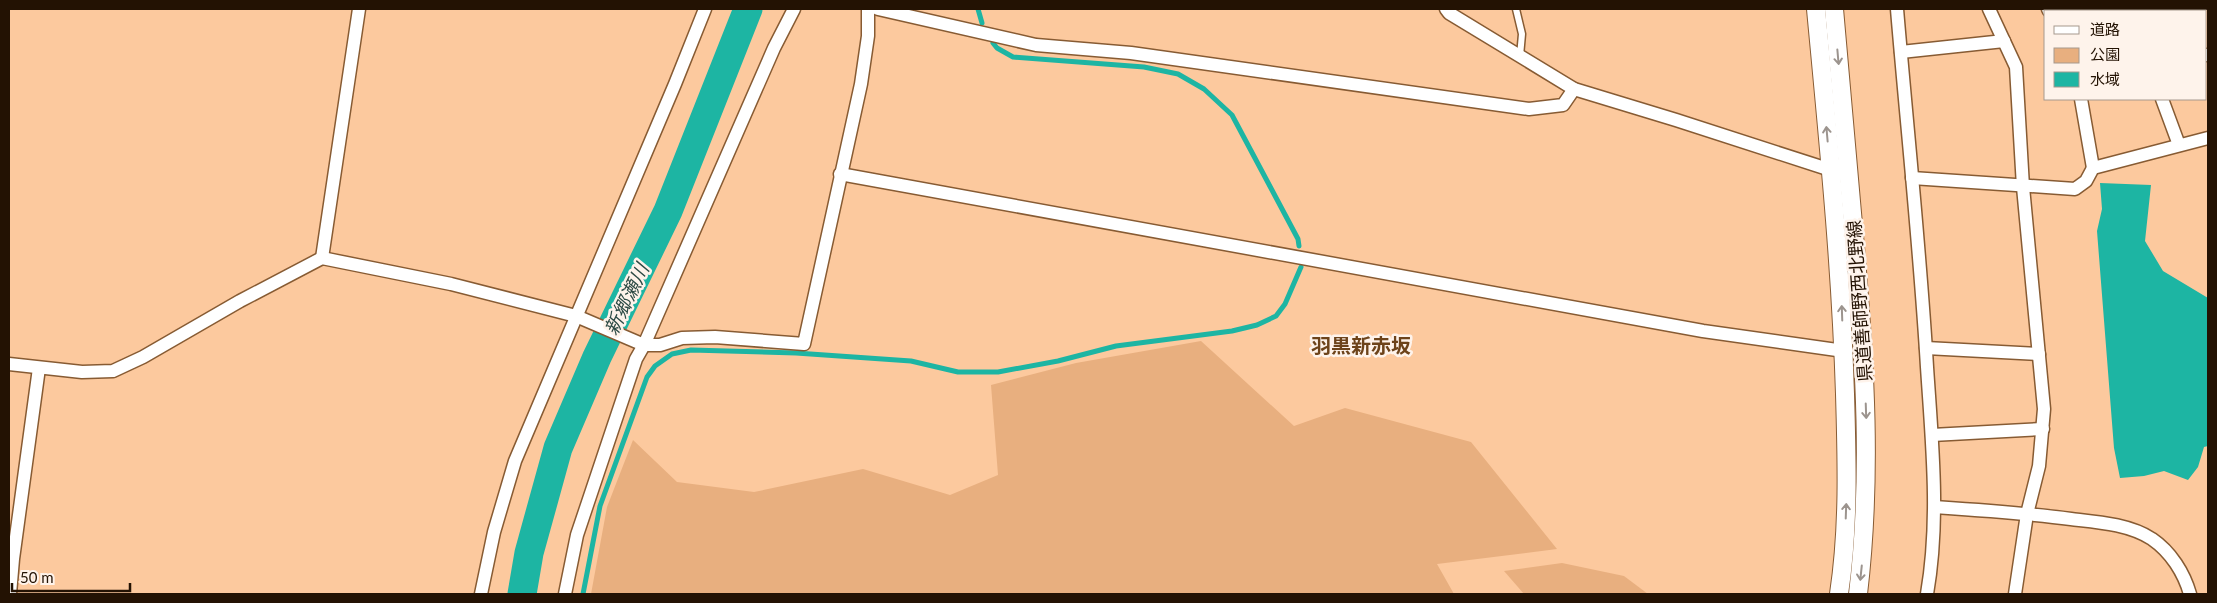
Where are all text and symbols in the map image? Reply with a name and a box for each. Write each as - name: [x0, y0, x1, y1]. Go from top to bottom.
- legend: [2044, 10, 2207, 100]
- text: 道路: [2090, 20, 2120, 38]
- text: 公園: [2090, 45, 2120, 63]
- one-way arrow: [1834, 49, 1843, 65]
- text: 水域: [2090, 70, 2120, 88]
- one-way arrow: [1823, 126, 1832, 142]
- street label: 県道善師野西北野線: [1842, 219, 1876, 383]
- water label: 新郷瀬川: [599, 258, 654, 338]
- one-way arrow: [1838, 306, 1847, 322]
- district label: 羽黒新赤坂: [1311, 333, 1411, 357]
- one-way arrow: [1862, 403, 1871, 419]
- one-way arrow: [1841, 503, 1850, 519]
- scale bar: [12, 560, 130, 592]
- one-way arrow: [1856, 565, 1866, 581]
- text: 50 m: [20, 568, 54, 586]

